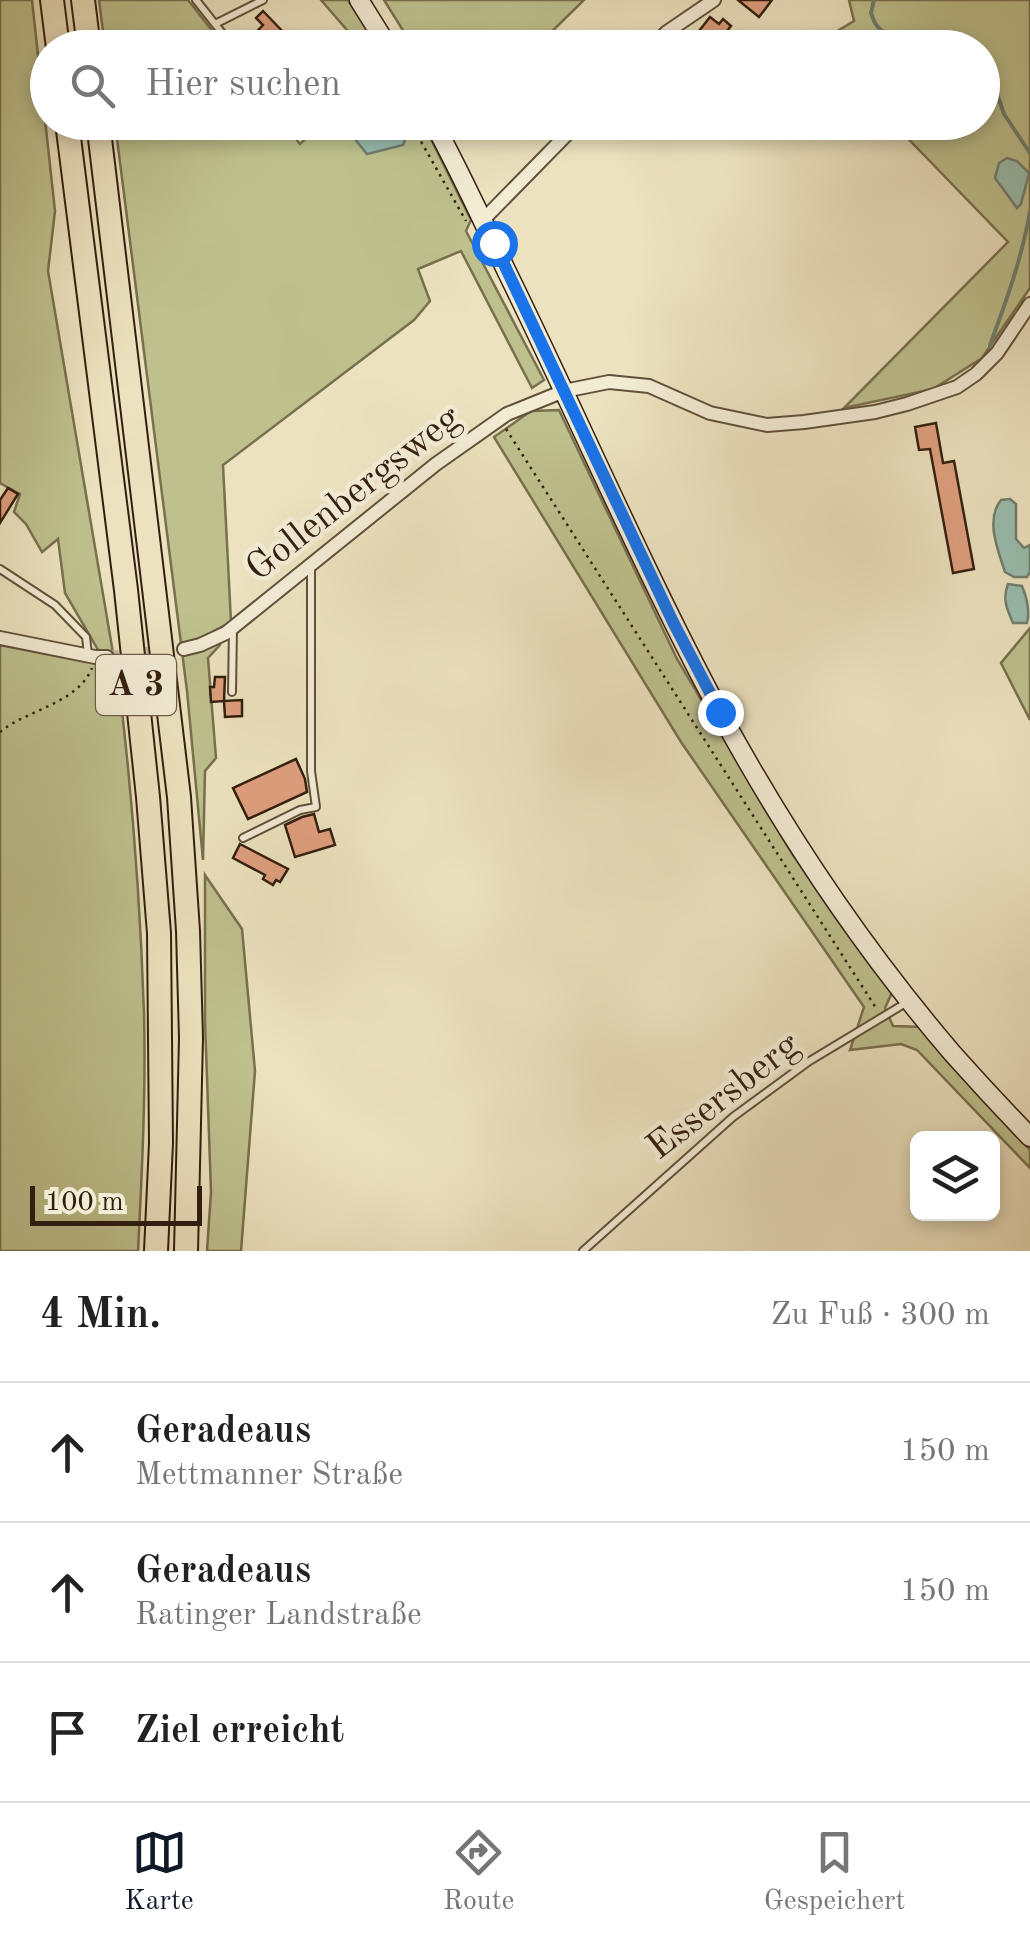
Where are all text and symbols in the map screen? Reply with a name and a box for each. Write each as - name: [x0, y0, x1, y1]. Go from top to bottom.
- search box: [30, 30, 1000, 140]
- icon: search: [65, 58, 120, 113]
- text: Hier suchen: [145, 66, 341, 104]
- route start: [472, 221, 518, 267]
- street label: Gollenbergsweg: [240, 399, 468, 589]
- road number: A 3: [96, 655, 176, 715]
- route end: [698, 690, 744, 736]
- street label: Essersberg: [641, 1026, 808, 1168]
- map controls: [910, 1131, 1000, 1221]
- button: layers: [910, 1131, 1000, 1221]
- scale bar: [30, 1181, 202, 1226]
- text: 100 m: [45, 1189, 124, 1217]
- text: 4 Min.: [40, 1295, 161, 1337]
- text: Zu Fuß · 300 m: [771, 1300, 990, 1332]
- text: Geradeaus: [135, 1413, 311, 1451]
- icon: ahead: [40, 1425, 95, 1480]
- text: 150 m: [900, 1436, 990, 1468]
- text: Mettmanner Straße: [135, 1460, 403, 1492]
- text: Geradeaus: [135, 1553, 311, 1591]
- icon: ahead: [40, 1565, 95, 1620]
- text: 150 m: [900, 1576, 990, 1608]
- text: Ratinger Landstraße: [135, 1600, 422, 1632]
- icon: arrive: [40, 1705, 95, 1760]
- text: Ziel erreicht: [135, 1713, 344, 1751]
- tab: Karte: [125, 1825, 194, 1920]
- tab: Route: [443, 1825, 514, 1920]
- tab: Gespeichert: [764, 1825, 905, 1920]

